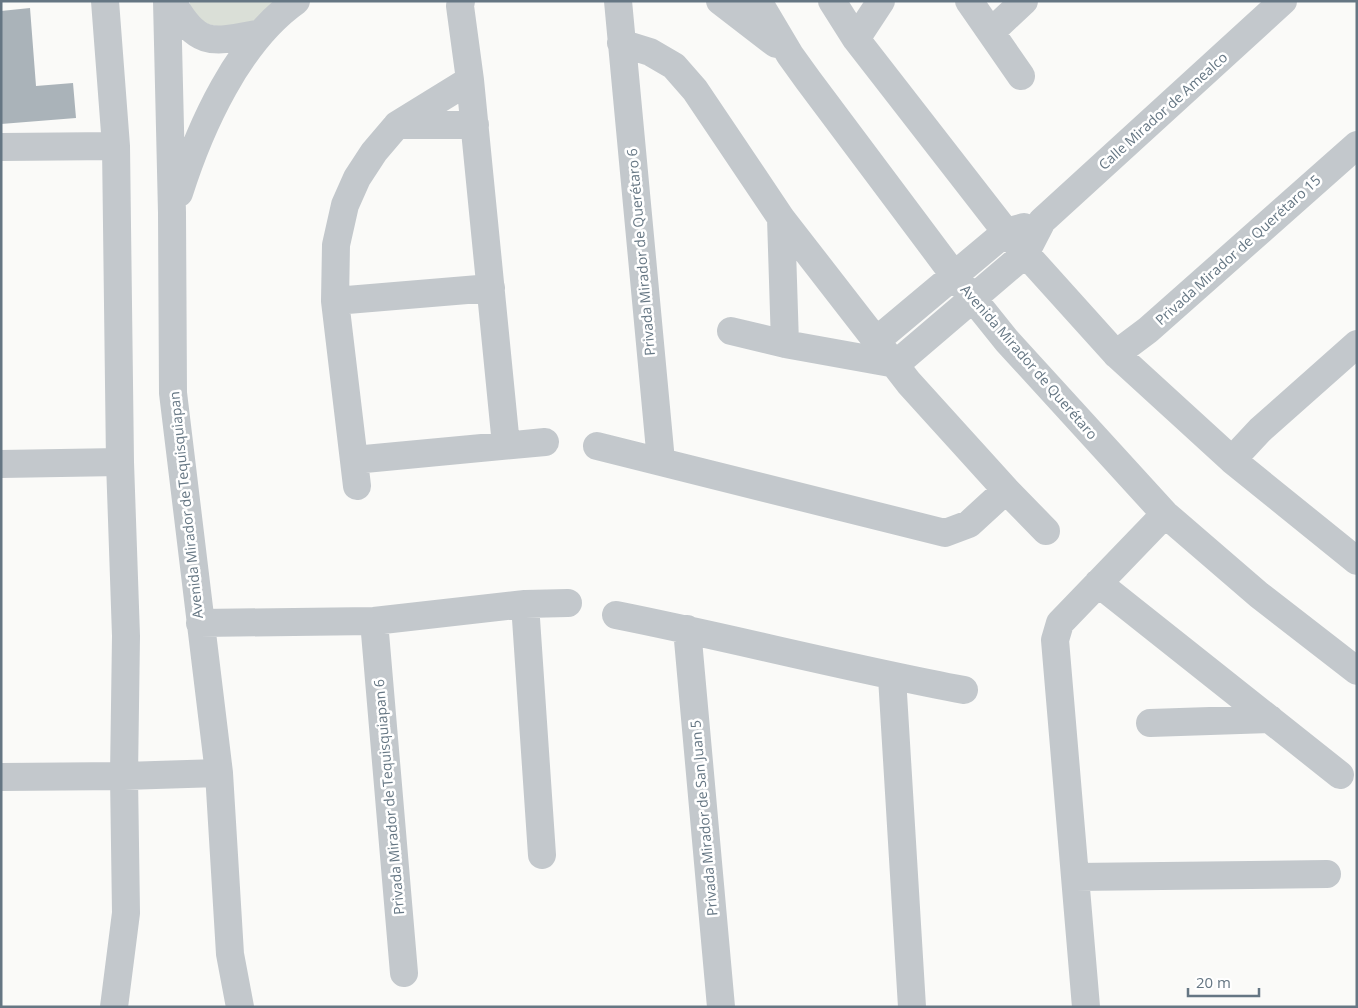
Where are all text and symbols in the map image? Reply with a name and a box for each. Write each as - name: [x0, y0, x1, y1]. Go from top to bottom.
- street label: Calle Mirador de Amealco: [1094, 48, 1231, 174]
- street label: Privada Mirador de Querétaro 6: [622, 148, 659, 356]
- street label: Privada Mirador de Querétaro 15: [1151, 170, 1324, 329]
- street label: Avenida Mirador de Querétaro: [957, 280, 1102, 443]
- street label: Avenida Mirador de Tequisquiapan: [164, 391, 207, 620]
- street label: Privada Mirador de Tequisquiapan 6: [369, 678, 408, 916]
- street label: Privada Mirador de San Juan 5: [685, 719, 722, 917]
- scale bar: [1188, 966, 1259, 998]
- text: 20 m: [1196, 972, 1231, 992]

